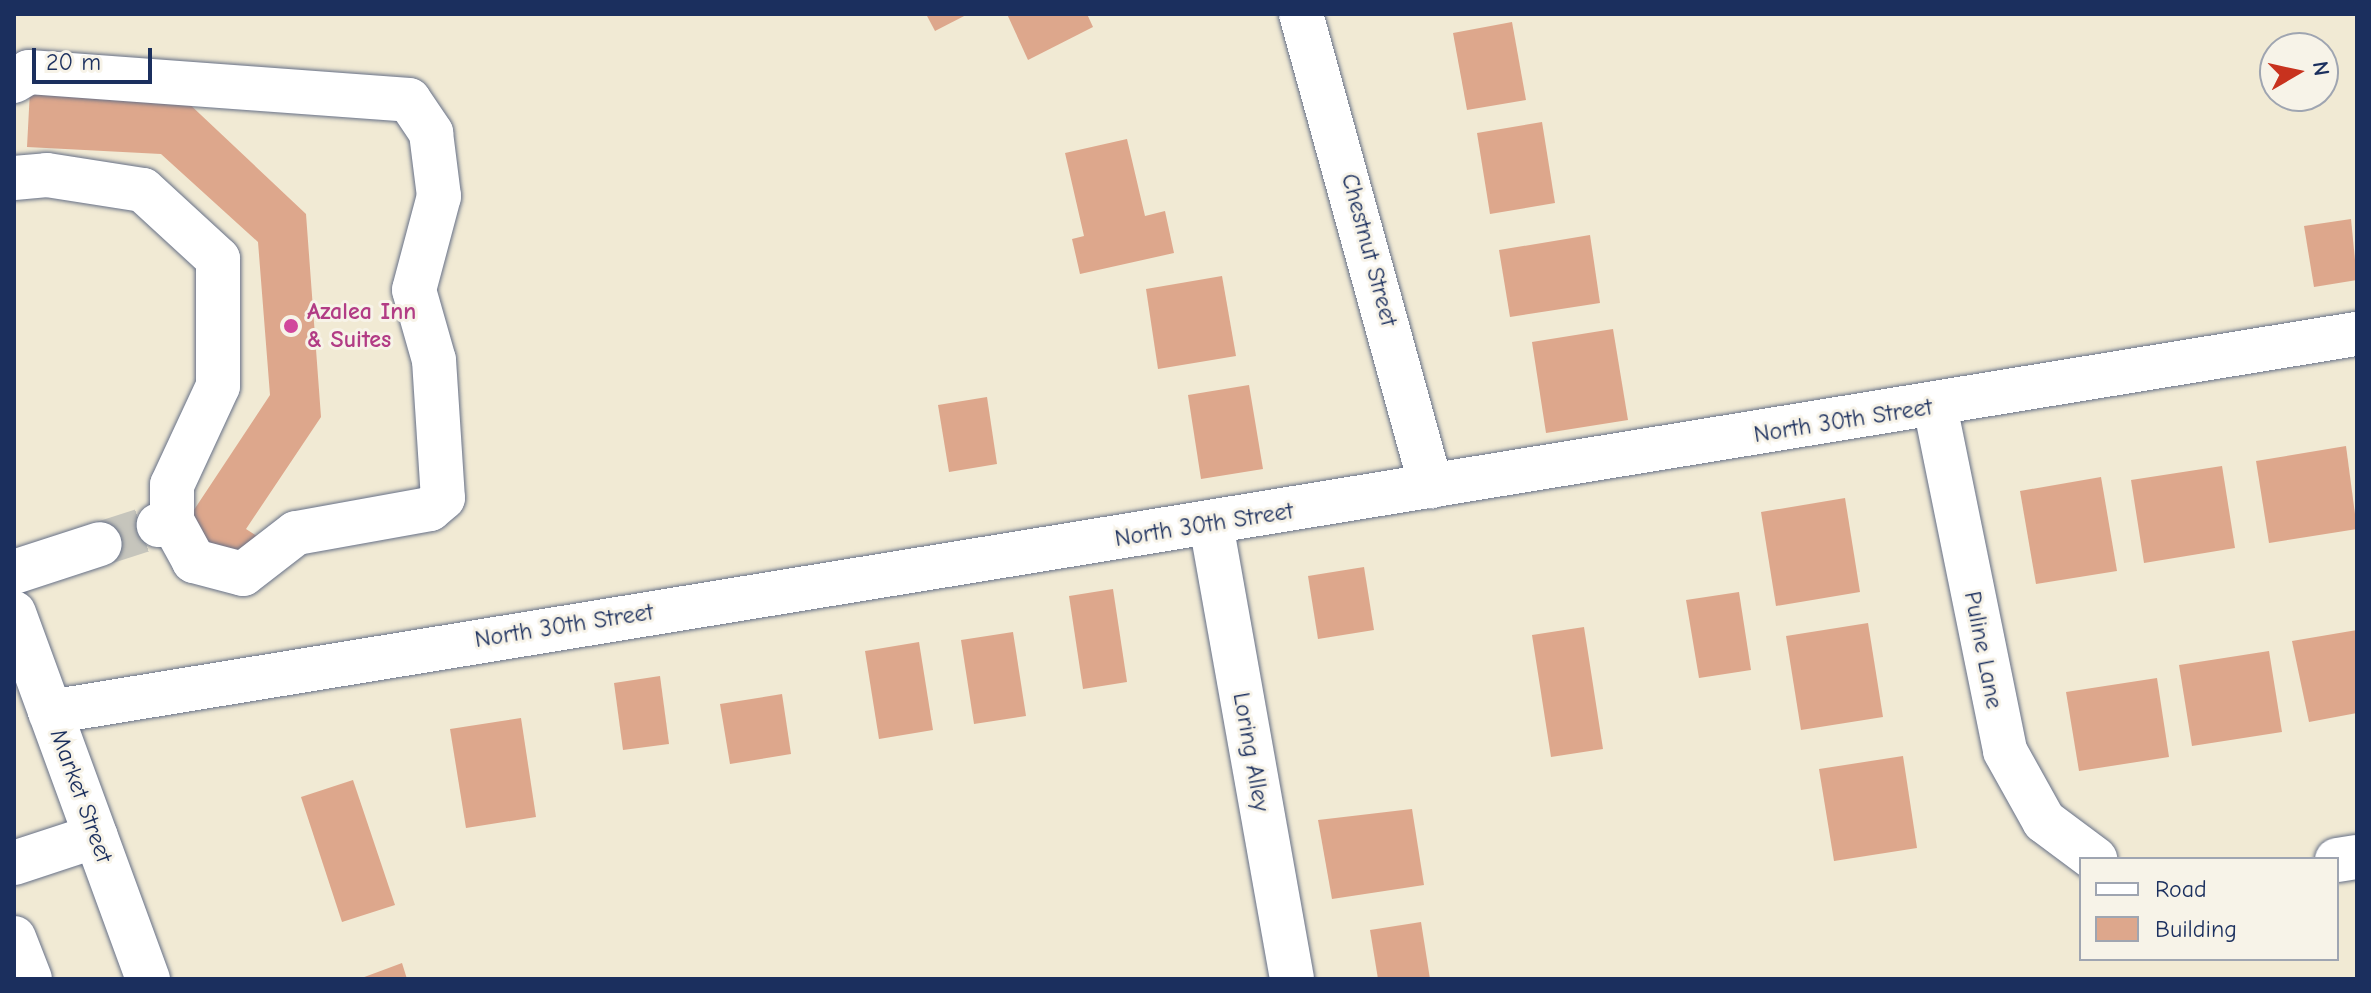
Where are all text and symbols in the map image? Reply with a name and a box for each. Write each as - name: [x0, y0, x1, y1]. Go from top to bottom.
- scale bar: [36, 32, 156, 82]
- north arrow: [2259, 32, 2339, 112]
- text: 20 m: [46, 48, 101, 76]
- text: N: [2307, 59, 2335, 78]
- street label: Chestnut Street: [1335, 170, 1403, 330]
- place label: Azalea Inn & Suites: [307, 298, 416, 354]
- marker: Azalea Inn & Suites: [282, 317, 300, 335]
- street label: North 30th Street: [1752, 393, 1934, 449]
- street label: North 30th Street: [1113, 497, 1295, 553]
- street label: Puline Lane: [1958, 589, 2008, 711]
- street label: North 30th Street: [473, 598, 655, 654]
- street label: Loring Alley: [1226, 690, 1276, 814]
- street label: Market Street: [44, 725, 118, 867]
- legend: [2079, 857, 2339, 961]
- text: Road: [2155, 875, 2207, 903]
- text: Building: [2155, 915, 2237, 943]

